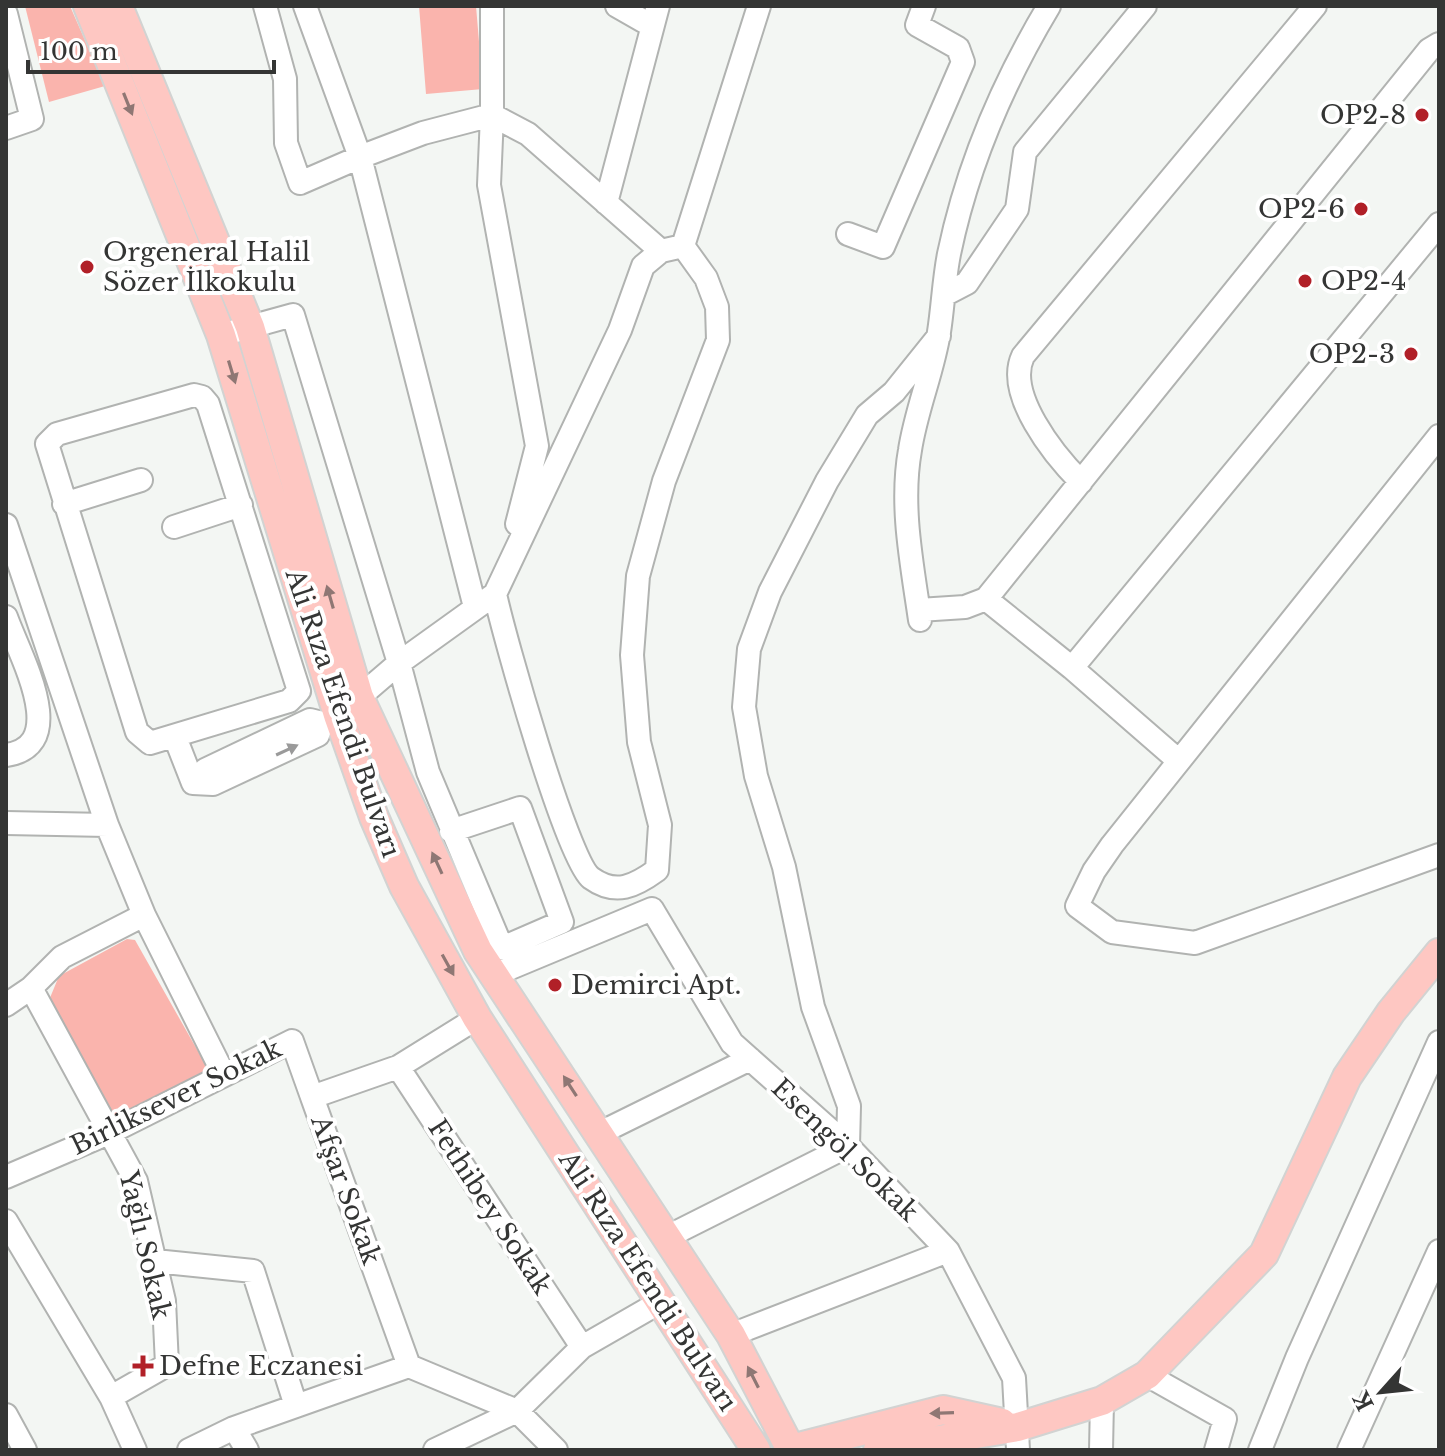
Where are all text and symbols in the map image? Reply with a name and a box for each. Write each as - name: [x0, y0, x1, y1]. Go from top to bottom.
- scale bar: [28, 24, 274, 74]
- text: 100 m: [40, 37, 118, 66]
- one-way arrow: [122, 92, 135, 116]
- place label: OP2-8: [1320, 99, 1406, 131]
- marker: OP2-8: [1413, 106, 1431, 124]
- place label: OP2-6: [1258, 193, 1345, 225]
- marker: OP2-6: [1352, 200, 1370, 218]
- place label: Orgeneral Halil Sözer İlkokulu: [103, 236, 310, 298]
- marker: Orgeneral Halil Sözer İlkokulu: [78, 258, 96, 276]
- place label: OP2-4: [1321, 265, 1406, 297]
- marker: OP2-4: [1296, 272, 1314, 290]
- place label: OP2-3: [1309, 338, 1395, 370]
- marker: OP2-3: [1402, 345, 1420, 363]
- one-way arrow: [227, 361, 239, 385]
- street label: Ali Rıza Efendi Bulvarı: [278, 564, 408, 862]
- one-way arrow: [323, 584, 336, 608]
- one-way arrow: [276, 743, 299, 757]
- one-way arrow: [430, 852, 444, 875]
- one-way arrow: [441, 954, 455, 977]
- place label: Demirci Apt.: [571, 969, 741, 1001]
- marker: Demirci Apt.: [546, 976, 564, 994]
- street label: Birliksever Sokak: [65, 1032, 287, 1162]
- street label: Esengöl Sokak: [765, 1072, 925, 1228]
- one-way arrow: [562, 1075, 577, 1096]
- street label: Afşar Sokak: [304, 1110, 388, 1269]
- street label: Fethibey Sokak: [421, 1113, 559, 1301]
- street label: Ali Rıza Efendi Bulvarı: [552, 1144, 744, 1417]
- street label: Yağlı Sokak: [112, 1167, 178, 1322]
- place label: Defne Eczanesi: [159, 1350, 363, 1382]
- north arrow: [1341, 1352, 1421, 1432]
- marker: Defne Eczanesi: [134, 1357, 152, 1375]
- one-way arrow: [746, 1365, 759, 1388]
- text: K: [1347, 1386, 1380, 1415]
- one-way arrow: [928, 1406, 954, 1419]

